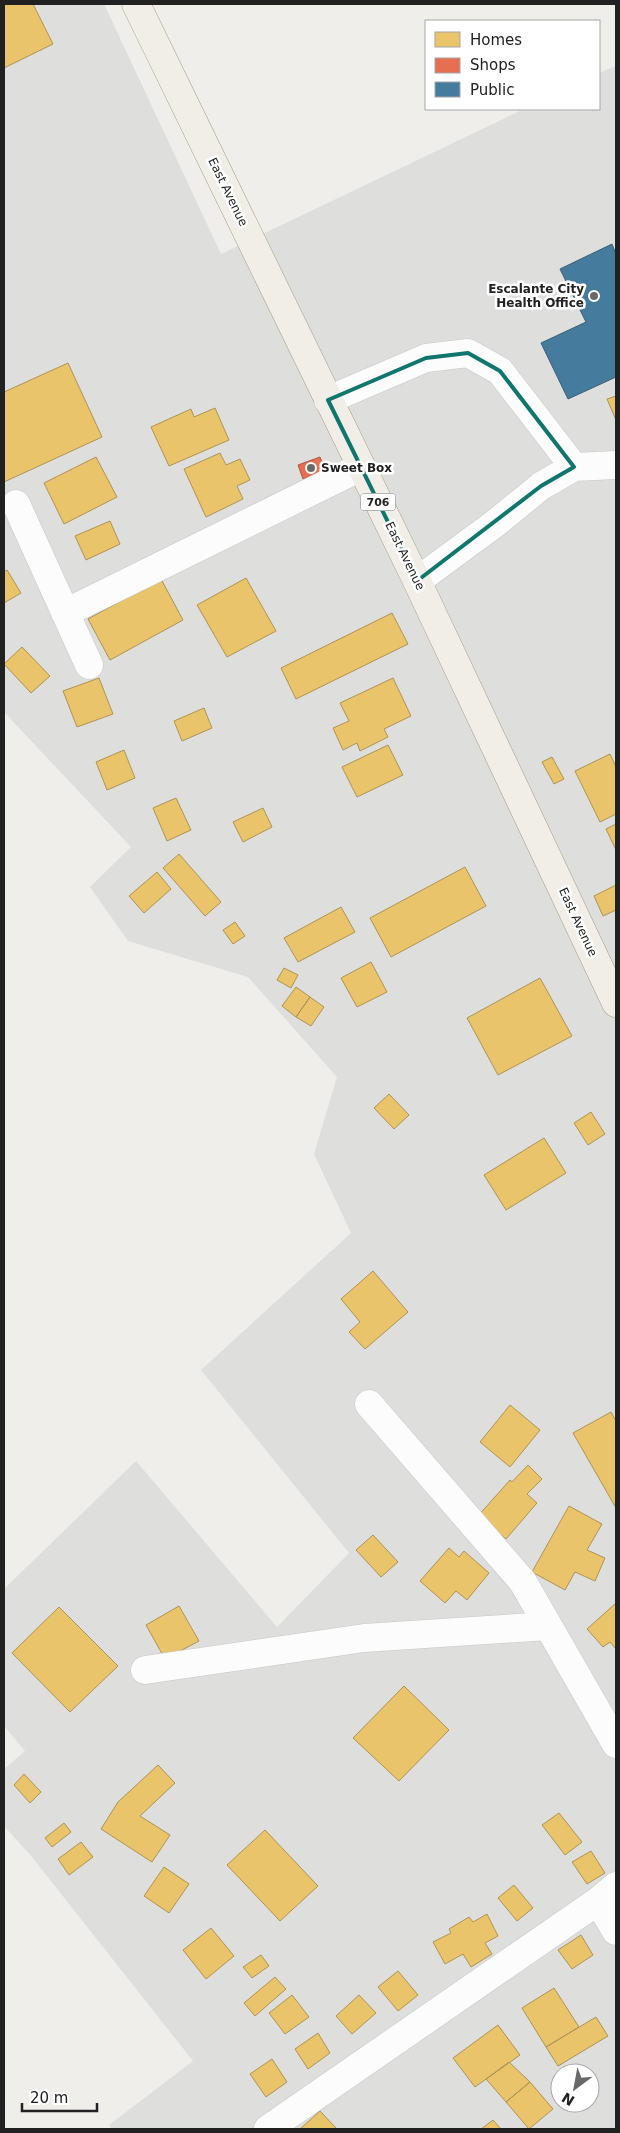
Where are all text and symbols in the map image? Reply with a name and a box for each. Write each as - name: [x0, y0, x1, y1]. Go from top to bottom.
- legend: [425, 20, 600, 110]
- text: Homes: [470, 31, 522, 49]
- text: Shops: [470, 56, 516, 74]
- text: Public: [470, 81, 514, 99]
- street label: East Avenue: [205, 156, 251, 228]
- place label: Escalante City Health Office: [488, 282, 584, 310]
- marker: Escalante City Health Office: [588, 290, 600, 302]
- place label: Sweet Box: [321, 461, 392, 475]
- marker: Sweet Box: [305, 462, 317, 474]
- road number: 706: [360, 494, 396, 511]
- street label: East Avenue: [382, 520, 428, 592]
- street label: East Avenue: [556, 885, 600, 959]
- north arrow: [550, 2063, 600, 2113]
- scale bar: [22, 2080, 98, 2112]
- text: 20 m: [30, 2089, 68, 2107]
- text: N: [559, 2089, 577, 2109]

